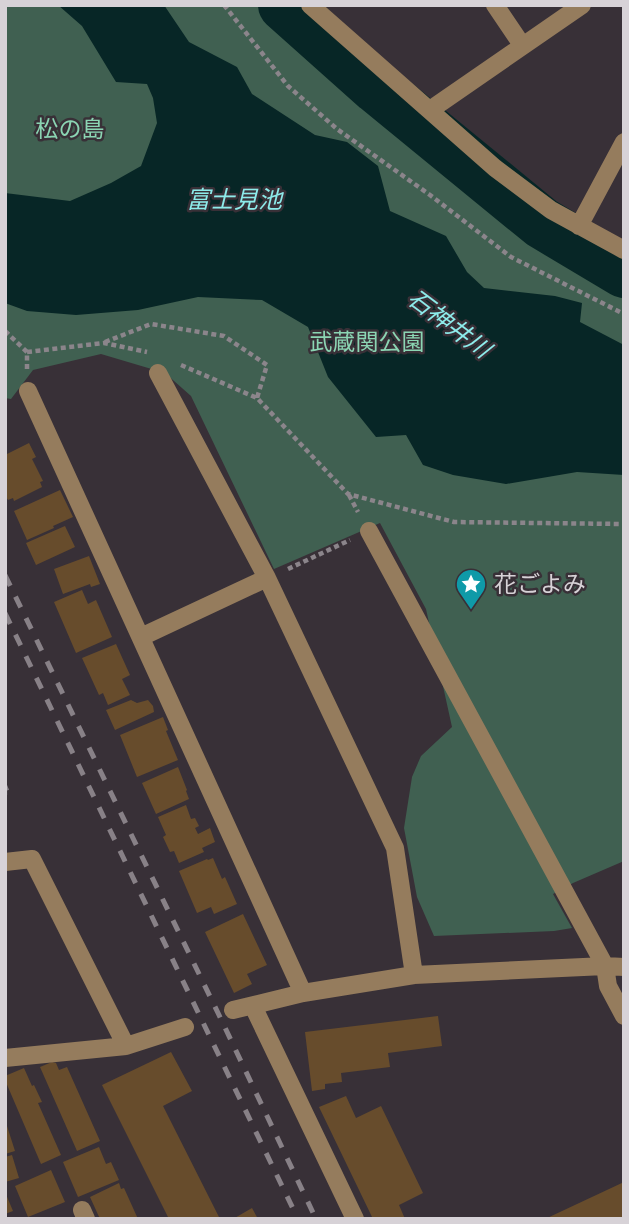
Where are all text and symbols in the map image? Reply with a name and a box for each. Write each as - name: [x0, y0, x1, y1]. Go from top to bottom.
- park label: 松の島: [36, 116, 105, 144]
- water label: 富士見池: [186, 186, 284, 215]
- water label: 石神井川: [402, 284, 498, 367]
- park label: 武蔵関公園: [310, 329, 425, 357]
- place icon: 花ごよみ: [454, 567, 488, 611]
- place label: 花ごよみ: [494, 571, 586, 599]

